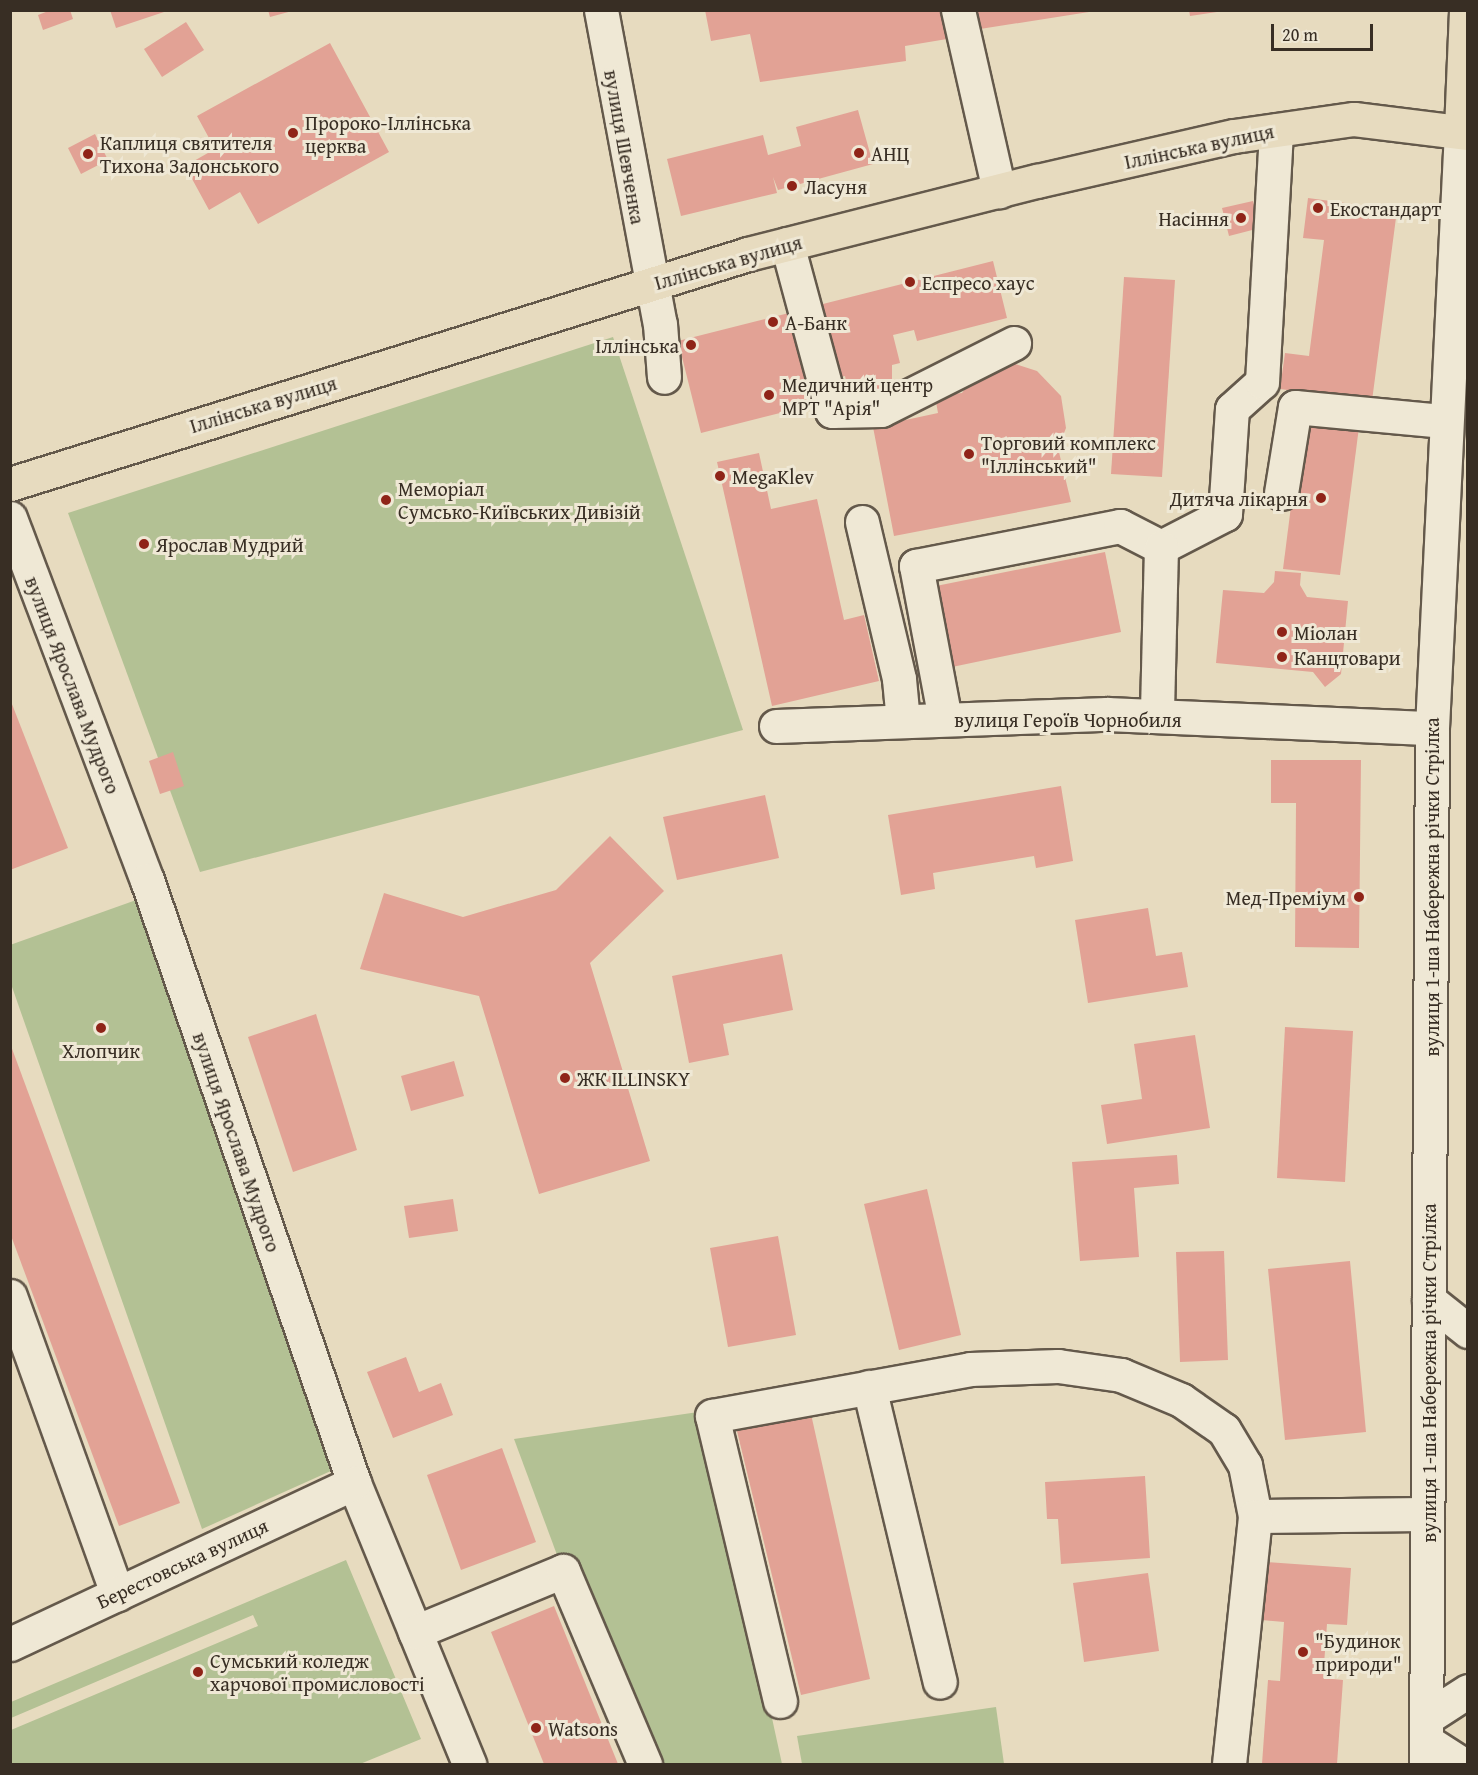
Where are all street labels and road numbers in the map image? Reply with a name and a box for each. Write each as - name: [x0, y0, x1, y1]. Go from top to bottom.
- street label: вулиця Шевченка: [600, 68, 650, 226]
- street label: Іллінська вулиця: [1122, 118, 1276, 174]
- street label: Іллінська вулиця: [651, 229, 805, 295]
- street label: Іллінська вулиця: [187, 370, 339, 438]
- street label: вулиця Ярослава Мудрого: [20, 573, 126, 797]
- street label: вулиця Героїв Чорнобиля: [954, 707, 1182, 731]
- street label: вулиця 1-ша Набережна річки Стрілка: [1419, 718, 1443, 1056]
- street label: вулиця Ярослава Мудрого: [188, 1029, 286, 1255]
- street label: вулиця 1-ша Набережна річки Стрілка: [1416, 1204, 1440, 1542]
- street label: Берестовська вулиця: [92, 1513, 272, 1613]

